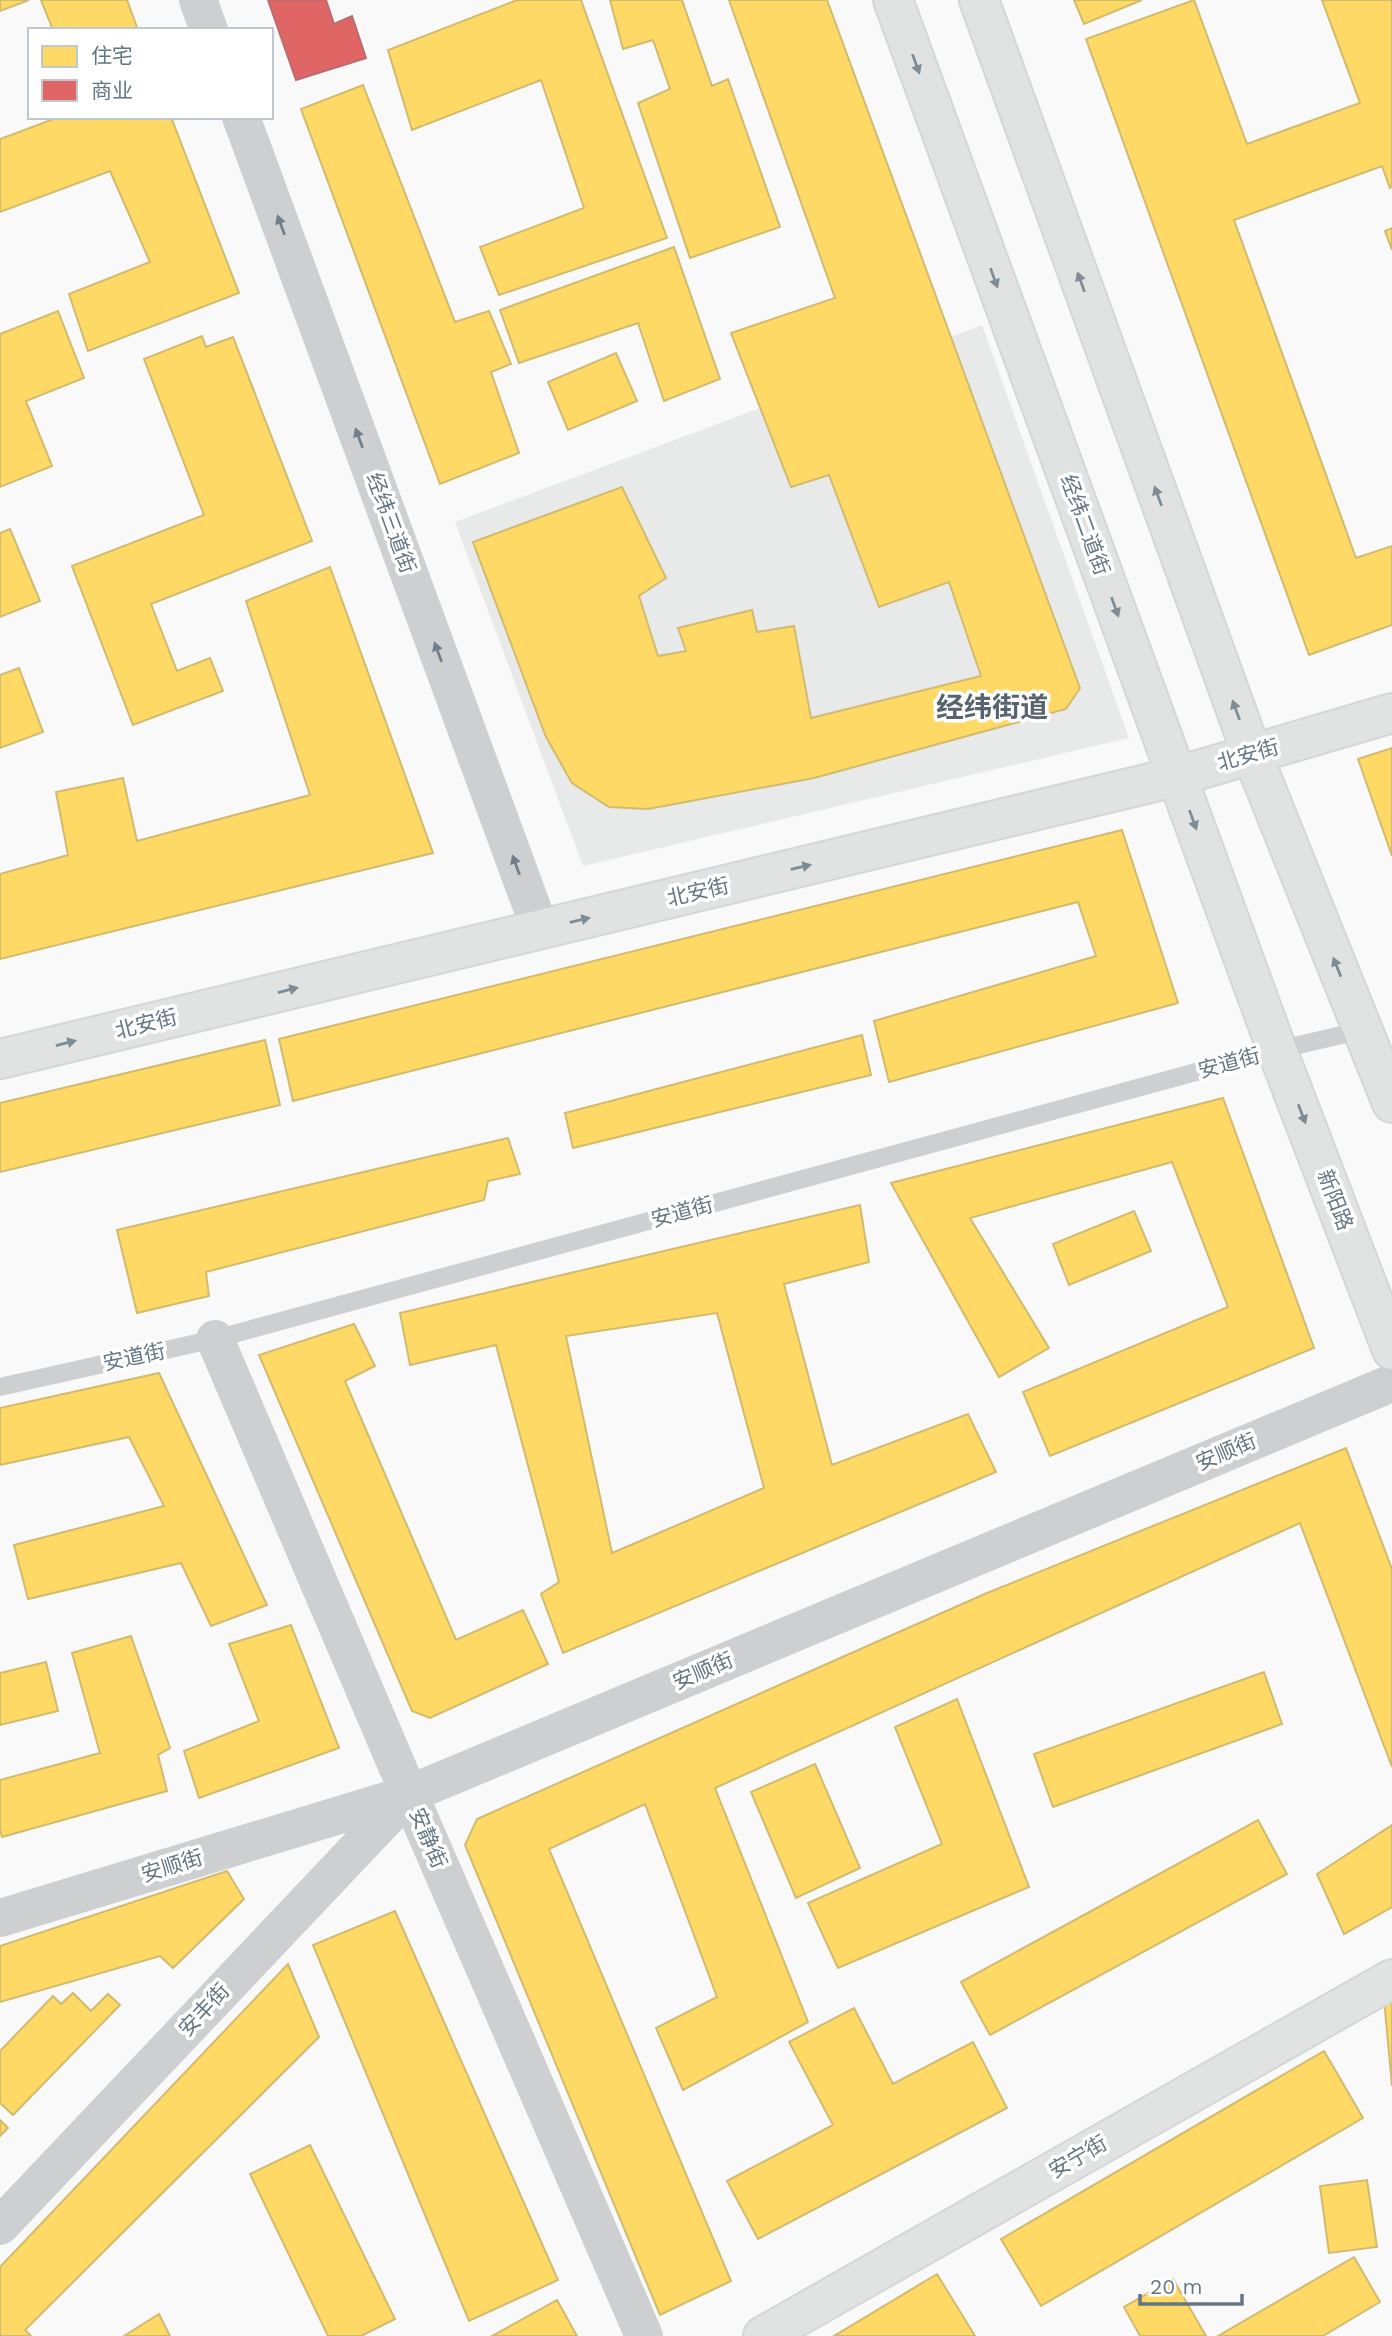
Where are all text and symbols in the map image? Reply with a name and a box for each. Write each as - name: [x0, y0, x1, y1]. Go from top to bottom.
- legend: [28, 28, 273, 119]
- text: 住宅: [91, 43, 133, 68]
- one-way arrow: [911, 54, 922, 75]
- text: 商业: [91, 78, 133, 103]
- one-way arrow: [275, 214, 286, 235]
- one-way arrow: [989, 267, 1000, 288]
- one-way arrow: [1075, 271, 1086, 292]
- one-way arrow: [353, 428, 364, 449]
- street label: 经纬三道街: [362, 469, 421, 576]
- street label: 经纬二道街: [1056, 471, 1115, 578]
- one-way arrow: [1152, 485, 1163, 506]
- one-way arrow: [1109, 596, 1120, 617]
- one-way arrow: [432, 641, 443, 662]
- district label: 经纬街道: [936, 691, 1048, 724]
- one-way arrow: [1230, 699, 1241, 720]
- street label: 北安街: [1214, 734, 1282, 775]
- one-way arrow: [1187, 810, 1198, 831]
- one-way arrow: [511, 855, 522, 876]
- one-way arrow: [791, 861, 813, 872]
- street label: 北安街: [664, 872, 731, 911]
- one-way arrow: [569, 914, 591, 925]
- one-way arrow: [1332, 956, 1343, 977]
- one-way arrow: [277, 984, 299, 995]
- street label: 北安街: [112, 1004, 179, 1043]
- one-way arrow: [55, 1037, 77, 1048]
- street label: 安道街: [1195, 1042, 1263, 1083]
- one-way arrow: [1296, 1104, 1307, 1125]
- street label: 新阳路: [1313, 1166, 1358, 1234]
- street label: 安道街: [648, 1191, 716, 1232]
- street label: 安道街: [100, 1338, 167, 1375]
- street label: 安顺街: [1192, 1428, 1260, 1475]
- street label: 安顺街: [669, 1647, 737, 1694]
- street label: 安静街: [405, 1804, 452, 1872]
- street label: 安顺街: [138, 1844, 206, 1887]
- street label: 安丰街: [173, 1978, 234, 2041]
- street label: 安宁街: [1044, 2130, 1111, 2183]
- scale bar: [1140, 2262, 1242, 2306]
- text: 20 m: [1150, 2274, 1202, 2299]

